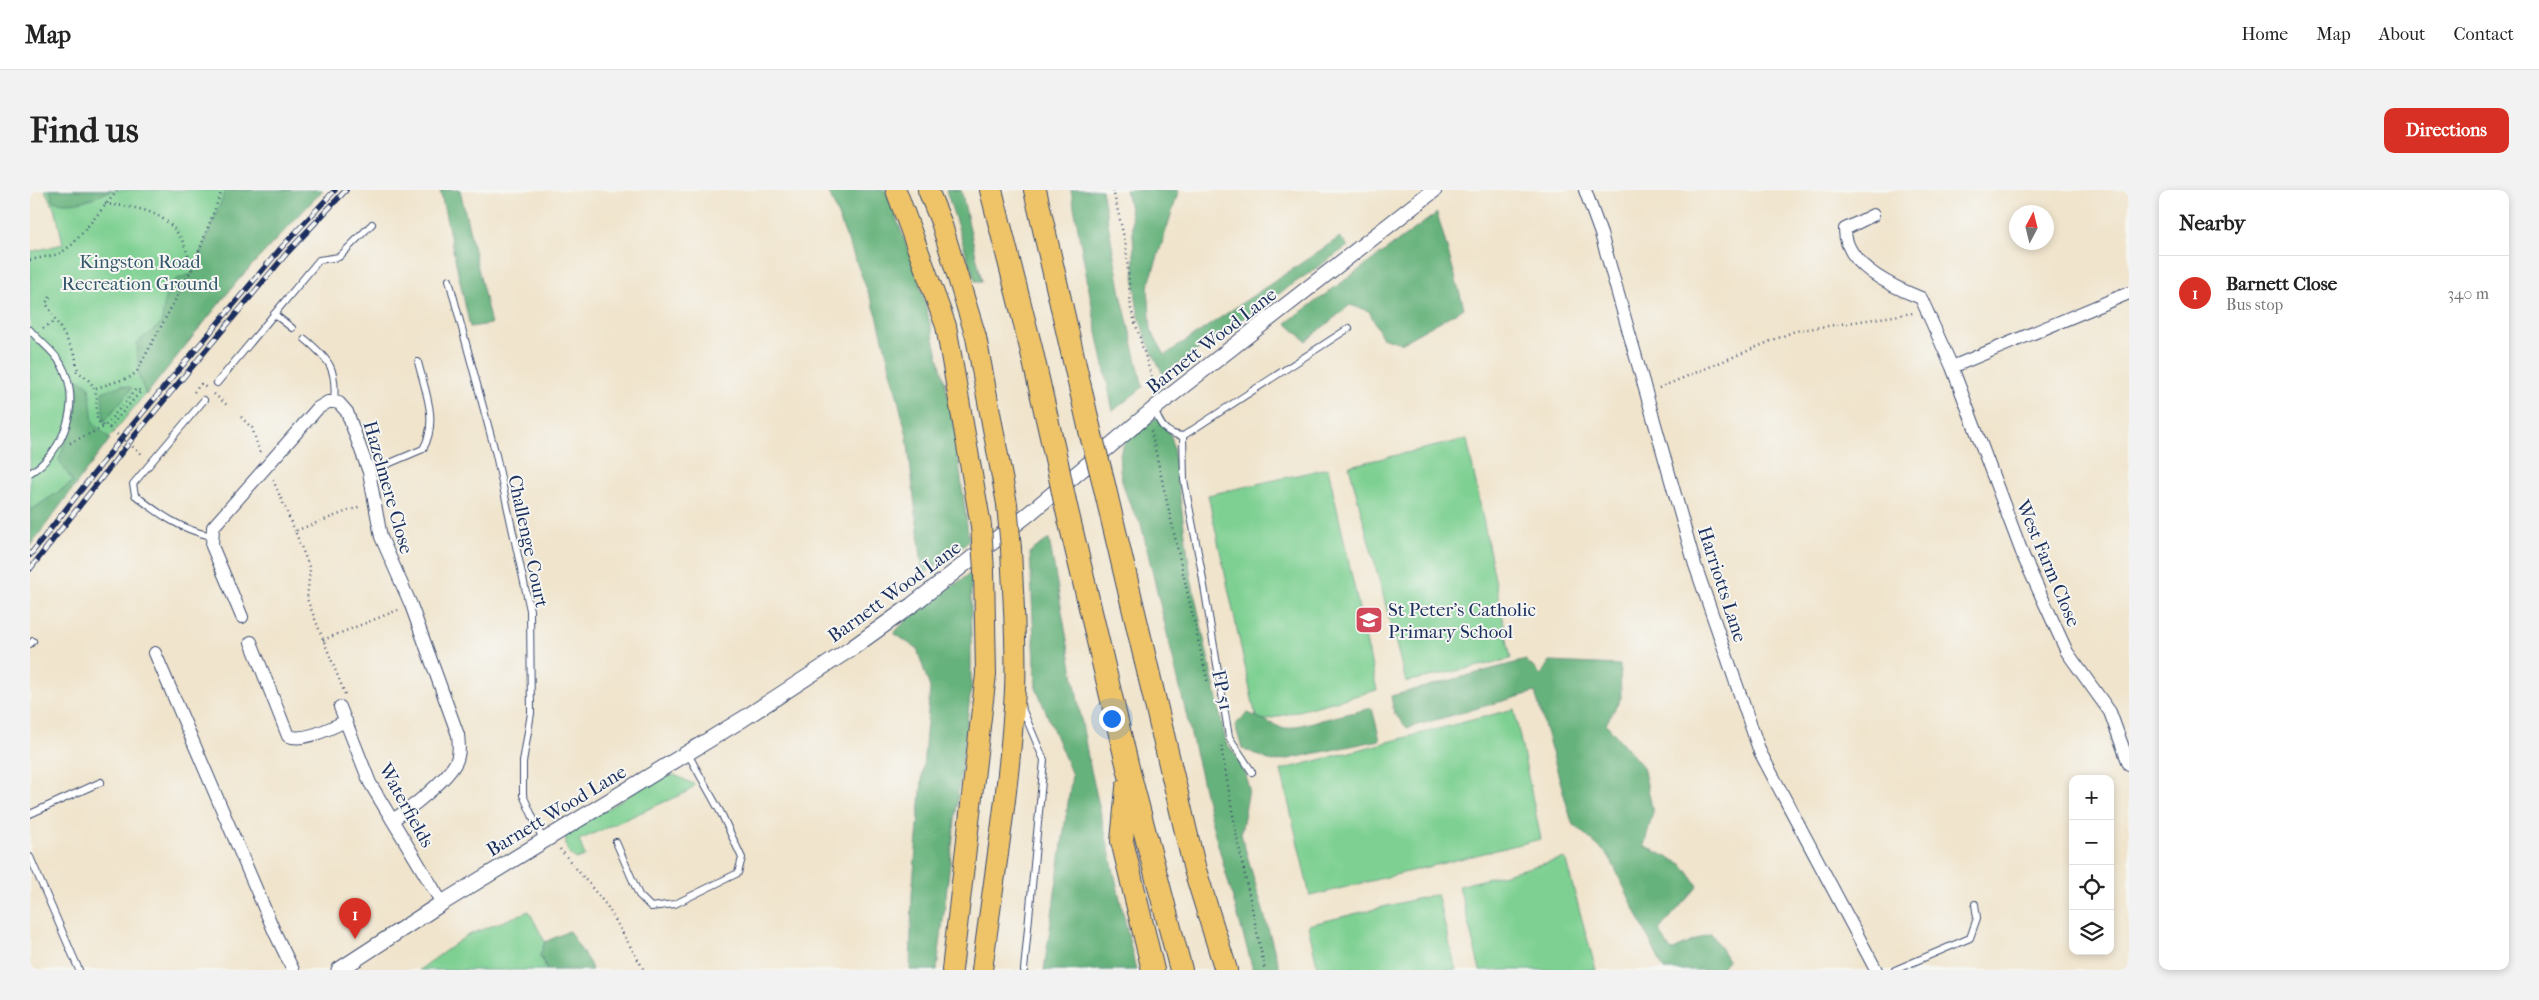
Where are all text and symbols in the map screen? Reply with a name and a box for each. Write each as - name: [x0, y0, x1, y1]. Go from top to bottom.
- text: Map: [25, 21, 71, 49]
- text: Home: [2241, 24, 2288, 45]
- text: Map: [2316, 24, 2351, 45]
- text: About: [2379, 24, 2425, 45]
- text: Contact: [2453, 24, 2514, 45]
- button: Directions: [2384, 108, 2509, 153]
- text: Find us: [30, 110, 139, 151]
- north arrow: [2009, 205, 2054, 250]
- text: Nearby: [2179, 211, 2245, 235]
- park label: Kingston Road Recreation Ground: [61, 251, 219, 295]
- text: Barnett Close: [2226, 273, 2337, 295]
- street label: Barnett Wood Lane: [1142, 283, 1281, 398]
- text: 1: [2192, 284, 2198, 303]
- text: 340 m: [2447, 284, 2489, 303]
- text: Bus stop: [2226, 295, 2283, 314]
- street label: Hazelmere Close: [359, 418, 418, 556]
- street label: Challenge Court: [503, 473, 553, 610]
- street label: West Farm Close: [2011, 496, 2085, 630]
- street label: Harriotts Lane: [1693, 524, 1751, 645]
- street label: Barnett Wood Lane: [824, 536, 965, 647]
- place label: St Peter's Catholic Primary School: [1388, 599, 1536, 643]
- school or university icon: St Peter's Catholic Primary School: [1354, 605, 1384, 635]
- street label: FP 51: [1207, 668, 1237, 712]
- your location: [1099, 706, 1125, 732]
- street label: Waterfields: [374, 759, 438, 851]
- street label: Barnett Wood Lane: [483, 761, 630, 861]
- map controls: [2069, 775, 2114, 955]
- button: +: [2069, 775, 2114, 820]
- button: −: [2069, 820, 2114, 865]
- button: locate: [2069, 865, 2114, 910]
- pin: 1: [339, 898, 371, 939]
- button: layers: [2069, 910, 2114, 955]

